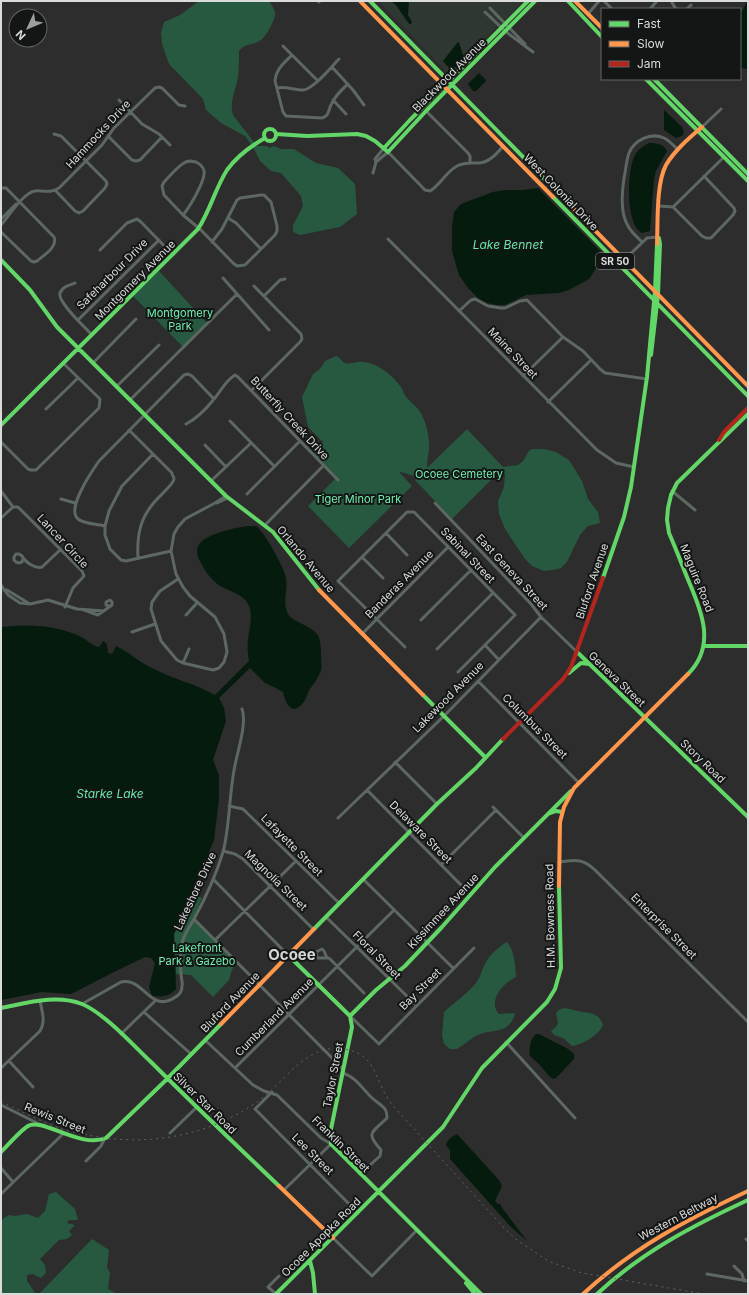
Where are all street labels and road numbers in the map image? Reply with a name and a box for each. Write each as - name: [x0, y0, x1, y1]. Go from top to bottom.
- street label: Blackwood Avenue: [409, 35, 489, 115]
- street label: Hammocks Drive: [63, 97, 133, 171]
- street label: West Colonial Drive: [521, 151, 601, 233]
- street label: Safeharbour Drive: [74, 236, 150, 312]
- street label: Montgomery Avenue: [92, 237, 178, 323]
- road number: SR 50: [596, 253, 634, 269]
- street label: Maine Street: [485, 324, 541, 382]
- street label: Butterfly Creek Drive: [248, 374, 332, 462]
- street label: Lancer Circle: [34, 511, 92, 571]
- street label: Orlando Avenue: [274, 523, 338, 595]
- street label: Sabinal Street: [438, 524, 498, 586]
- street label: East Geneva Street: [473, 531, 551, 613]
- street label: Bluford Avenue: [572, 541, 612, 621]
- street label: Maguire Road: [677, 542, 717, 614]
- street label: Banderas Avenue: [362, 547, 436, 621]
- street label: Geneva Street: [586, 648, 649, 710]
- street label: Lakewood Avenue: [410, 659, 486, 735]
- street label: Columbus Street: [499, 690, 571, 762]
- street label: Story Road: [678, 736, 728, 786]
- street label: Delaware Street: [387, 798, 456, 867]
- street label: Lafayette Street: [258, 811, 326, 879]
- street label: Magnolia Street: [242, 847, 310, 914]
- street label: Lakeshore Drive: [171, 850, 219, 932]
- street label: H.M. Bowness Road: [542, 864, 558, 968]
- street label: Kissimmee Avenue: [404, 870, 482, 952]
- street label: Enterprise Street: [628, 890, 700, 962]
- street label: Floral Street: [350, 928, 404, 982]
- street label: Bay Street: [396, 965, 444, 1013]
- street label: Bluford Avenue: [197, 969, 263, 1035]
- street label: Cumberland Avenue: [232, 975, 316, 1059]
- street label: Taylor Street: [320, 1041, 346, 1109]
- street label: Silver Star Road: [170, 1069, 240, 1137]
- street label: Rewis Street: [22, 1099, 88, 1137]
- street label: Franklin Street: [309, 1113, 373, 1175]
- street label: Lee Street: [289, 1130, 337, 1178]
- street label: Western Beltway: [636, 1190, 720, 1244]
- street label: Ocoee Apopka Road: [278, 1194, 364, 1280]

